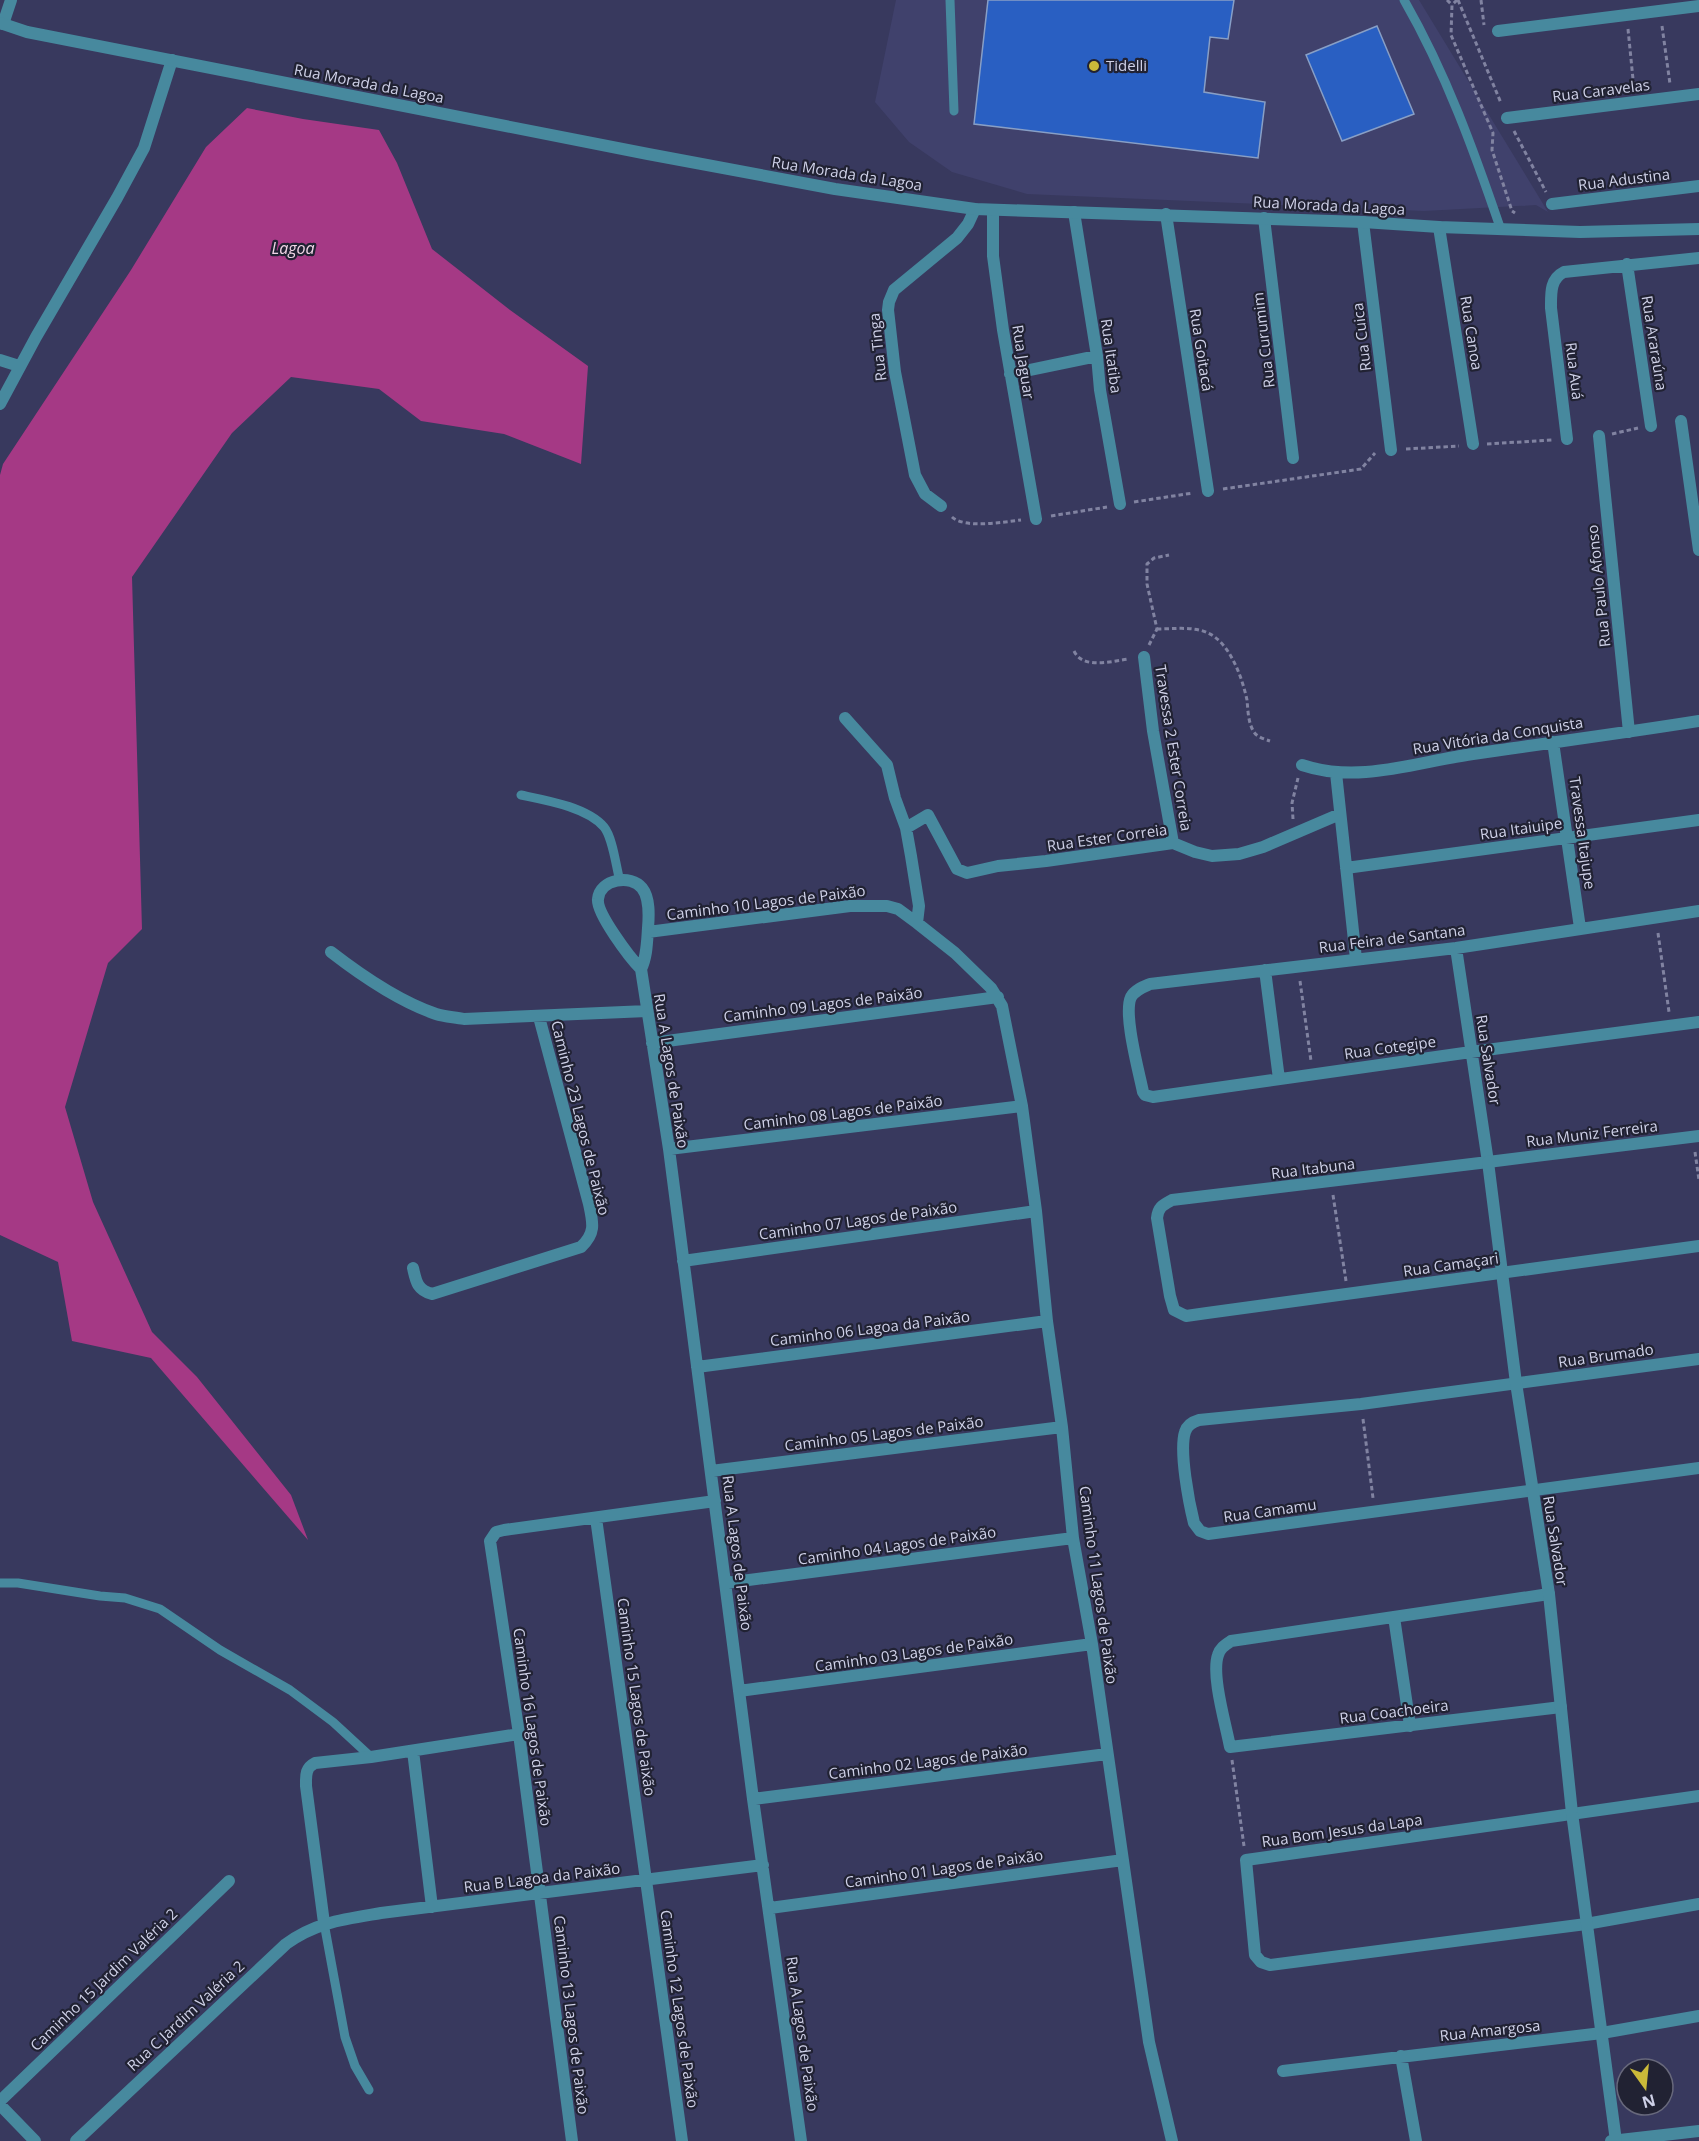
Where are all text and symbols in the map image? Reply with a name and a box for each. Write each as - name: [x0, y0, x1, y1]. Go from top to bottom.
- place label: Tidelli: [1106, 55, 1147, 75]
- street label: Rua Morada da Lagoa: [293, 59, 446, 107]
- marker: Tidelli: [1087, 59, 1101, 73]
- street label: Rua Caravelas: [1551, 74, 1651, 106]
- street label: Rua Morada da Lagoa: [770, 151, 924, 195]
- street label: Rua Adustina: [1577, 163, 1671, 195]
- street label: Rua Morada da Lagoa: [1253, 191, 1406, 219]
- water label: Lagoa: [271, 237, 315, 259]
- street label: Rua Curumim: [1247, 291, 1279, 389]
- street label: Rua Canoa: [1456, 294, 1488, 371]
- street label: Rua Araraúna: [1638, 294, 1672, 392]
- street label: Rua Cuica: [1347, 302, 1375, 372]
- street label: Rua Goitacá: [1186, 307, 1218, 393]
- street label: Rua Tinga: [863, 312, 891, 382]
- street label: Rua Itatiba: [1097, 317, 1127, 394]
- street label: Rua Jaguar: [1008, 323, 1040, 400]
- street label: Rua Auá: [1562, 341, 1588, 401]
- street label: Rua Paulo Afonso: [1582, 524, 1614, 648]
- street label: Travessa 2 Ester Correia: [1151, 663, 1197, 832]
- street label: Rua Vitória da Conquista: [1411, 712, 1584, 758]
- street label: Travessa Itajupe: [1565, 775, 1601, 891]
- street label: Rua Itaiuipe: [1478, 812, 1563, 844]
- street label: Rua Ester Correia: [1045, 819, 1168, 855]
- street label: Caminho 10 Lagos de Paixão: [665, 880, 866, 924]
- street label: Rua Feira de Santana: [1317, 919, 1466, 957]
- street label: Caminho 09 Lagos de Paixão: [722, 982, 923, 1026]
- street label: Rua A Lagos de Paixão: [650, 992, 694, 1150]
- street label: Rua Salvador: [1472, 1013, 1506, 1106]
- street label: Caminho 23 Lagos de Paixão: [547, 1018, 615, 1217]
- street label: Rua Cotegipe: [1343, 1031, 1437, 1063]
- street label: Caminho 08 Lagos de Paixão: [742, 1090, 943, 1134]
- street label: Rua Muniz Ferreira: [1525, 1115, 1659, 1151]
- street label: Rua Itabuna: [1270, 1153, 1356, 1183]
- street label: Caminho 07 Lagos de Paixão: [757, 1196, 958, 1244]
- street label: Rua Camaçari: [1402, 1247, 1500, 1281]
- street label: Caminho 06 Lagoa da Paixão: [769, 1306, 971, 1350]
- street label: Rua Brumado: [1557, 1338, 1655, 1372]
- street label: Caminho 05 Lagos de Paixão: [783, 1411, 984, 1455]
- street label: Rua A Lagos de Paixão: [719, 1474, 757, 1632]
- street label: Caminho 11 Lagos de Paixão: [1075, 1484, 1123, 1685]
- street label: Rua Camamu: [1222, 1494, 1318, 1526]
- street label: Rua Salvador: [1539, 1494, 1573, 1587]
- street label: Caminho 04 Lagos de Paixão: [796, 1521, 997, 1569]
- street label: Caminho 15 Lagos de Paixão: [613, 1596, 661, 1797]
- street label: Caminho 16 Lagos de Paixão: [509, 1626, 557, 1827]
- street label: Caminho 03 Lagos de Paixão: [813, 1628, 1014, 1676]
- street label: Rua Coachoeira: [1338, 1694, 1449, 1728]
- street label: Caminho 02 Lagos de Paixão: [827, 1739, 1028, 1783]
- street label: Rua Bom Jesus da Lapa: [1260, 1809, 1424, 1851]
- street label: Caminho 01 Lagos de Paixão: [843, 1844, 1044, 1892]
- street label: Rua B Lagoa da Paixão: [462, 1857, 621, 1897]
- street label: Caminho 15 Jardim Valéria 2: [25, 1904, 181, 2055]
- street label: Caminho 12 Lagos de Paixão: [656, 1908, 704, 2109]
- street label: Caminho 13 Lagos de Paixão: [550, 1914, 594, 2115]
- street label: Rua A Lagos de Paixão: [782, 1955, 824, 2113]
- street label: Rua C Jardim Valéria 2: [122, 1956, 248, 2075]
- street label: Rua Amargosa: [1439, 2015, 1541, 2045]
- north arrow: [1615, 2057, 1675, 2117]
- text: N: [1640, 2089, 1658, 2114]

